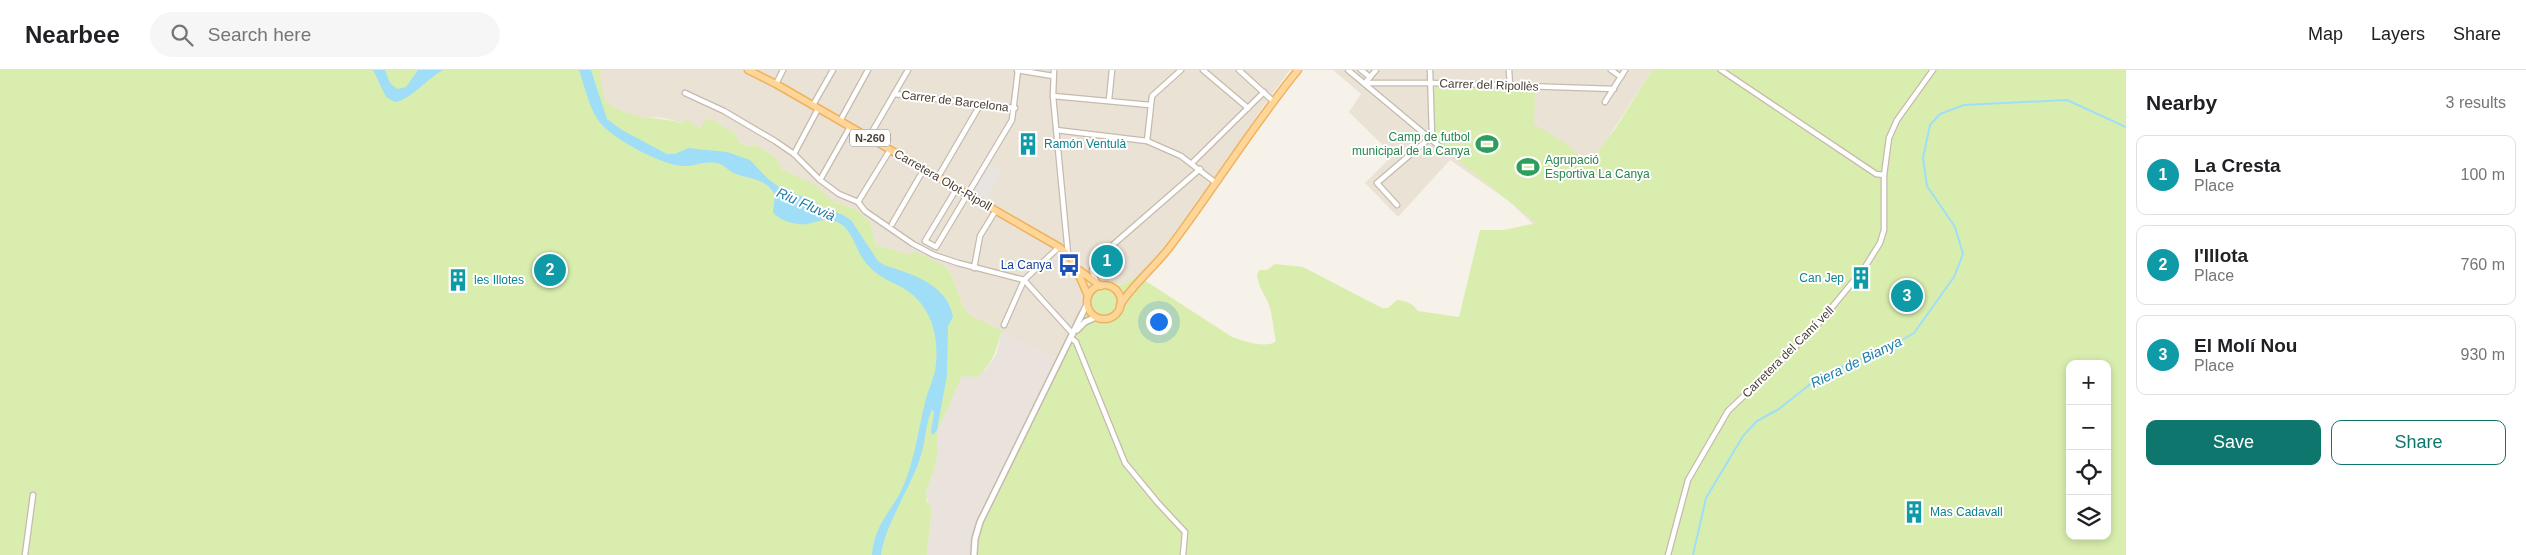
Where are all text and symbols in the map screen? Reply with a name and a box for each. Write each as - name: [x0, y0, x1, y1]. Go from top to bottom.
- search box: [150, 12, 500, 57]
- text: Nearbee: [25, 21, 120, 48]
- icon: search: [168, 21, 196, 49]
- text: Search here: [208, 24, 311, 45]
- text: Map: [2308, 24, 2343, 44]
- text: Layers: [2371, 24, 2425, 44]
- text: Share: [2453, 24, 2501, 44]
- street label: Carrer del Ripollès: [1439, 76, 1539, 94]
- street label: Carrer de Barcelona: [901, 87, 1010, 115]
- text: Nearby: [2146, 91, 2217, 114]
- text: 3 results: [2446, 94, 2506, 111]
- road number: N-260: [850, 129, 890, 146]
- place label: Camp de futbol municipal de la Canya: [1352, 130, 1470, 158]
- building icon: Ramón Ventulà: [1015, 131, 1041, 157]
- sports icon: Camp de futbol municipal de la Canya: [1474, 131, 1500, 157]
- place label: Ramón Ventulà: [1044, 137, 1126, 151]
- street label: Carretera Olot-Ripoll: [892, 146, 994, 214]
- place label: Agrupació Esportiva La Canya: [1545, 153, 1650, 181]
- sports icon: Agrupació Esportiva La Canya: [1515, 154, 1541, 180]
- text: La Cresta: [2194, 155, 2281, 176]
- text: 1: [2159, 166, 2167, 183]
- text: 100 m: [2461, 166, 2505, 183]
- text: Place: [2194, 177, 2234, 194]
- water label: Riu Fluvià: [774, 184, 838, 224]
- pin: 1: [1091, 242, 1123, 280]
- text: l'Illota: [2194, 245, 2248, 266]
- pin: 2: [534, 251, 566, 289]
- bus stop icon: La Canya: [1056, 252, 1082, 278]
- text: 2: [2159, 256, 2167, 273]
- text: 760 m: [2461, 256, 2505, 273]
- place label: La Canya: [1001, 258, 1052, 272]
- building icon: Can Jep: [1848, 265, 1874, 291]
- building icon: les Illotes: [445, 267, 471, 293]
- text: Place: [2194, 267, 2234, 284]
- place label: Can Jep: [1799, 271, 1844, 285]
- place label: les Illotes: [474, 273, 524, 287]
- pin: 3: [1891, 277, 1923, 315]
- street label: Carretera del Camí vell: [1739, 303, 1837, 401]
- your location: [1146, 309, 1172, 335]
- water label: Riera de Bianya: [1808, 333, 1904, 391]
- text: El Molí Nou: [2194, 335, 2297, 356]
- text: 3: [2159, 346, 2167, 363]
- text: 930 m: [2461, 346, 2505, 363]
- text: Place: [2194, 357, 2234, 374]
- map controls: [2066, 360, 2111, 540]
- button: +: [2066, 360, 2111, 405]
- button: −: [2066, 405, 2111, 450]
- button: Save: [2146, 420, 2321, 465]
- button: Share: [2331, 420, 2506, 465]
- button: locate: [2066, 450, 2111, 495]
- button: layers: [2066, 495, 2111, 540]
- building icon: Mas Cadavall: [1901, 499, 1927, 525]
- place label: Mas Cadavall: [1930, 505, 2003, 519]

